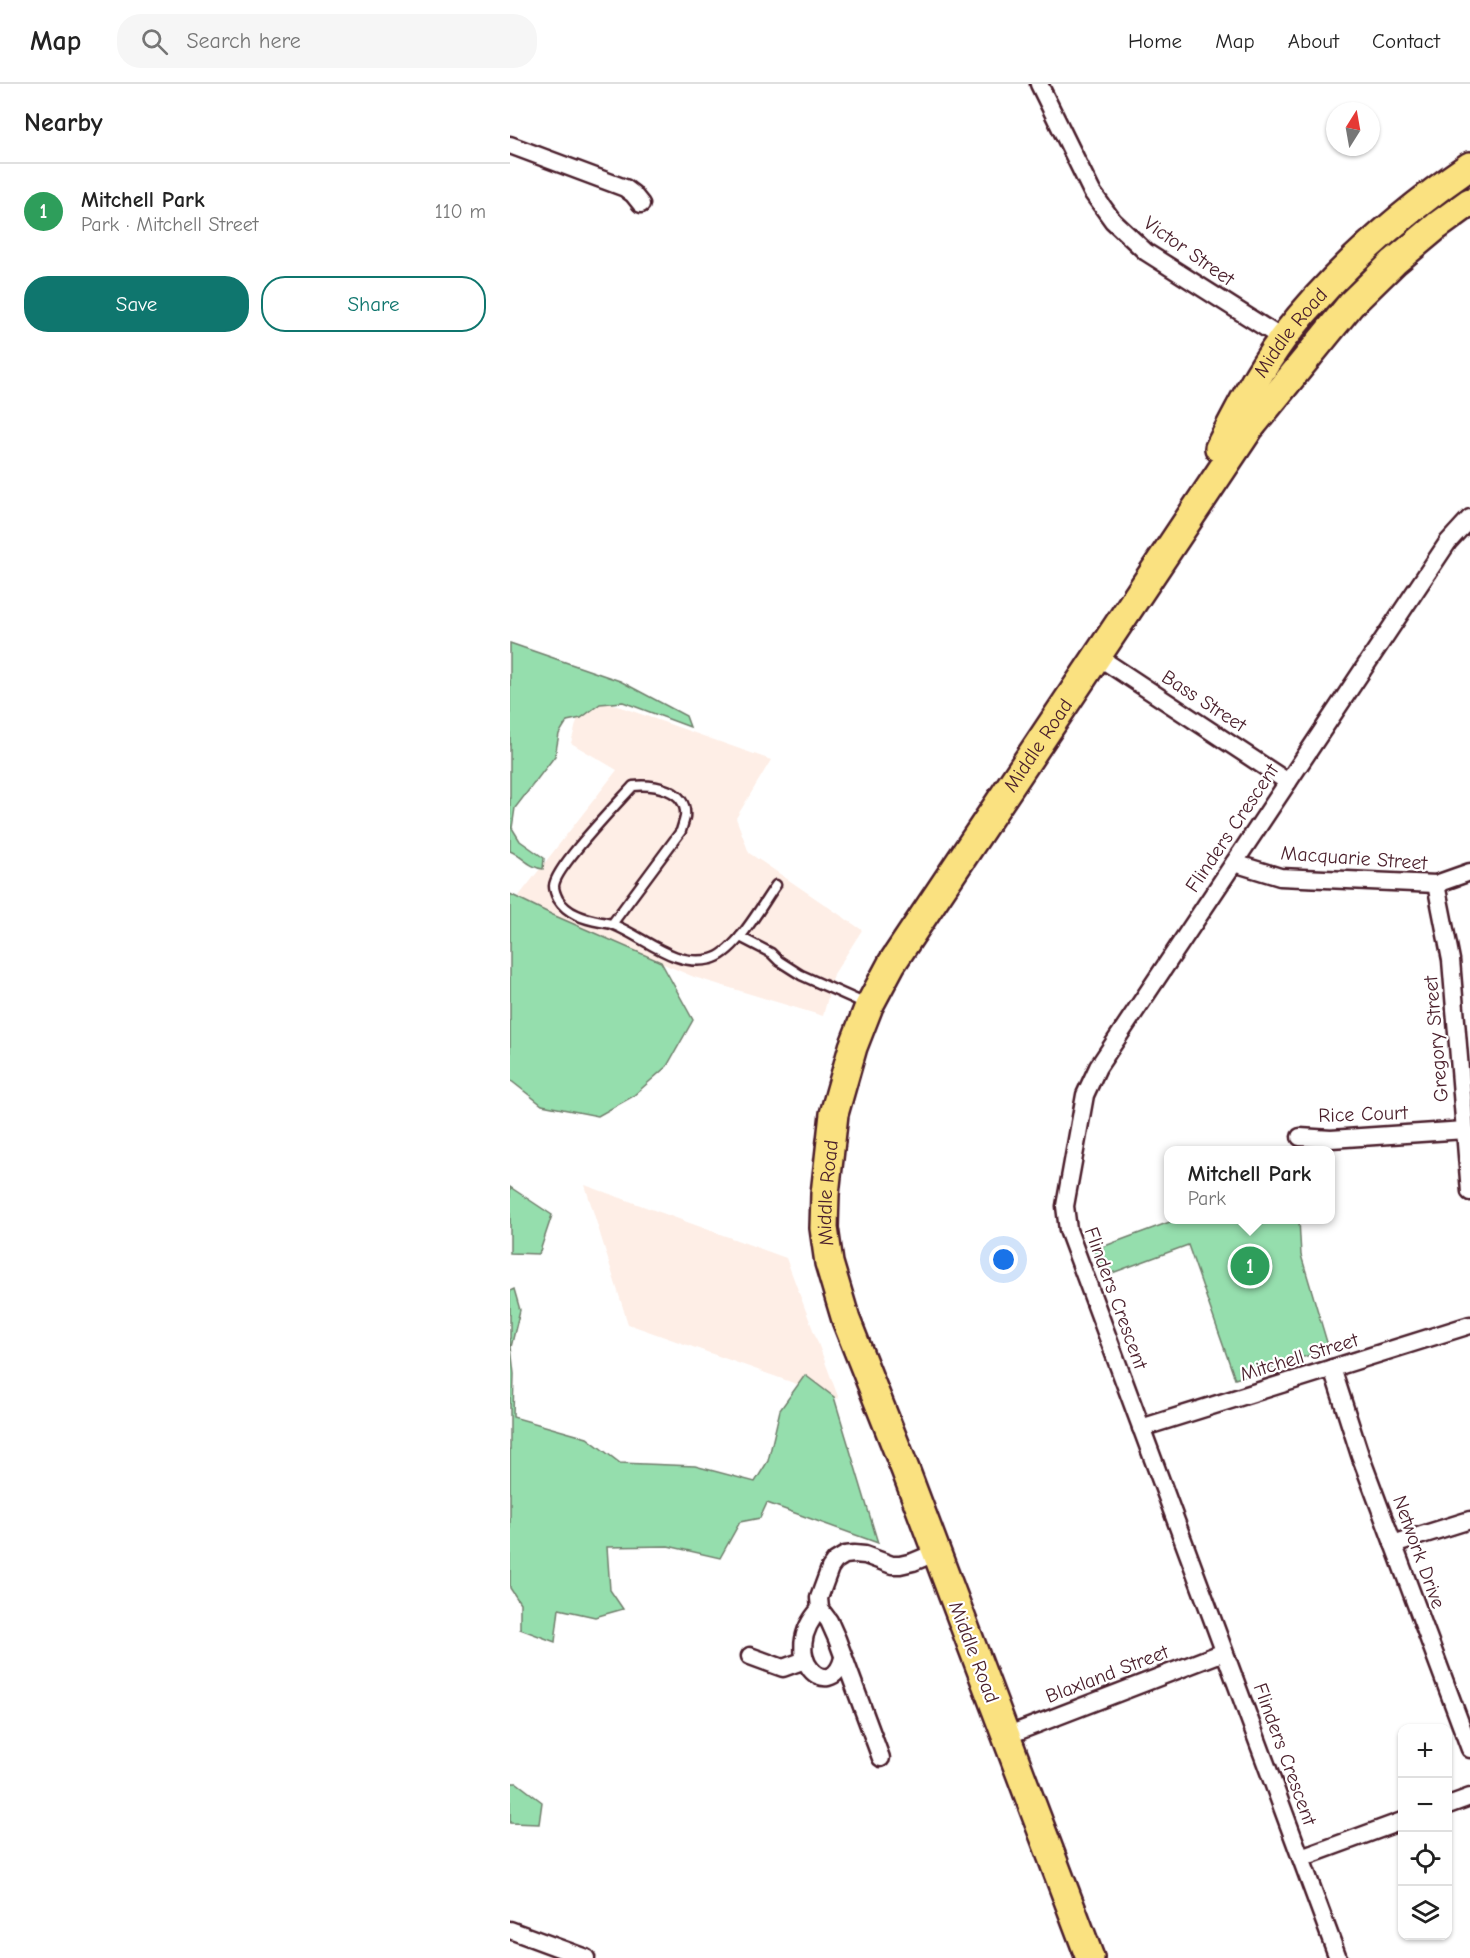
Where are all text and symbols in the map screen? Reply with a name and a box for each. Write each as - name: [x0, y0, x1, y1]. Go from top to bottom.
- search box: [117, 14, 537, 68]
- text: Map: [30, 25, 81, 57]
- icon: search: [138, 25, 171, 58]
- text: Search here: [186, 28, 301, 54]
- text: Home: [1128, 29, 1182, 53]
- text: Map: [1215, 29, 1255, 53]
- text: About: [1288, 29, 1339, 53]
- text: Contact: [1372, 29, 1440, 53]
- north arrow: [1326, 102, 1380, 156]
- text: Nearby: [24, 108, 103, 138]
- text: Mitchell Park: [81, 187, 205, 213]
- text: 1: [40, 200, 47, 223]
- text: 110 m: [435, 200, 486, 223]
- street label: Victor Street: [1139, 211, 1240, 291]
- text: Park · Mitchell Street: [81, 213, 259, 236]
- button: Save: [24, 276, 249, 332]
- button: Share: [261, 276, 486, 332]
- street label: Middle Road: [1248, 283, 1332, 381]
- street label: Bass Street: [1157, 665, 1252, 738]
- street label: Middle Road: [998, 694, 1077, 796]
- street label: Flinders Crescent: [1181, 758, 1284, 896]
- street label: Macquarie Street: [1280, 841, 1429, 875]
- street label: Gregory Street: [1419, 974, 1453, 1103]
- street label: Rice Court: [1318, 1101, 1409, 1127]
- street label: Middle Road: [812, 1139, 843, 1248]
- popup: [1164, 1146, 1335, 1224]
- text: Mitchell Park: [1188, 1161, 1311, 1187]
- text: Park: [1188, 1187, 1226, 1210]
- street label: Flinders Crescent: [1080, 1224, 1153, 1373]
- pin: 1: [1230, 1244, 1270, 1288]
- your location: [989, 1245, 1018, 1274]
- street label: Mitchell Street: [1237, 1328, 1362, 1386]
- street label: Network Drive: [1388, 1492, 1450, 1612]
- street label: Middle Road: [944, 1598, 1004, 1706]
- street label: Blaxland Street: [1042, 1640, 1173, 1708]
- street label: Flinders Crescent: [1249, 1680, 1322, 1829]
- map controls: [1398, 1724, 1452, 1940]
- button: +: [1398, 1724, 1452, 1778]
- button: −: [1398, 1778, 1452, 1832]
- button: locate: [1398, 1832, 1452, 1886]
- button: layers: [1398, 1886, 1452, 1940]

